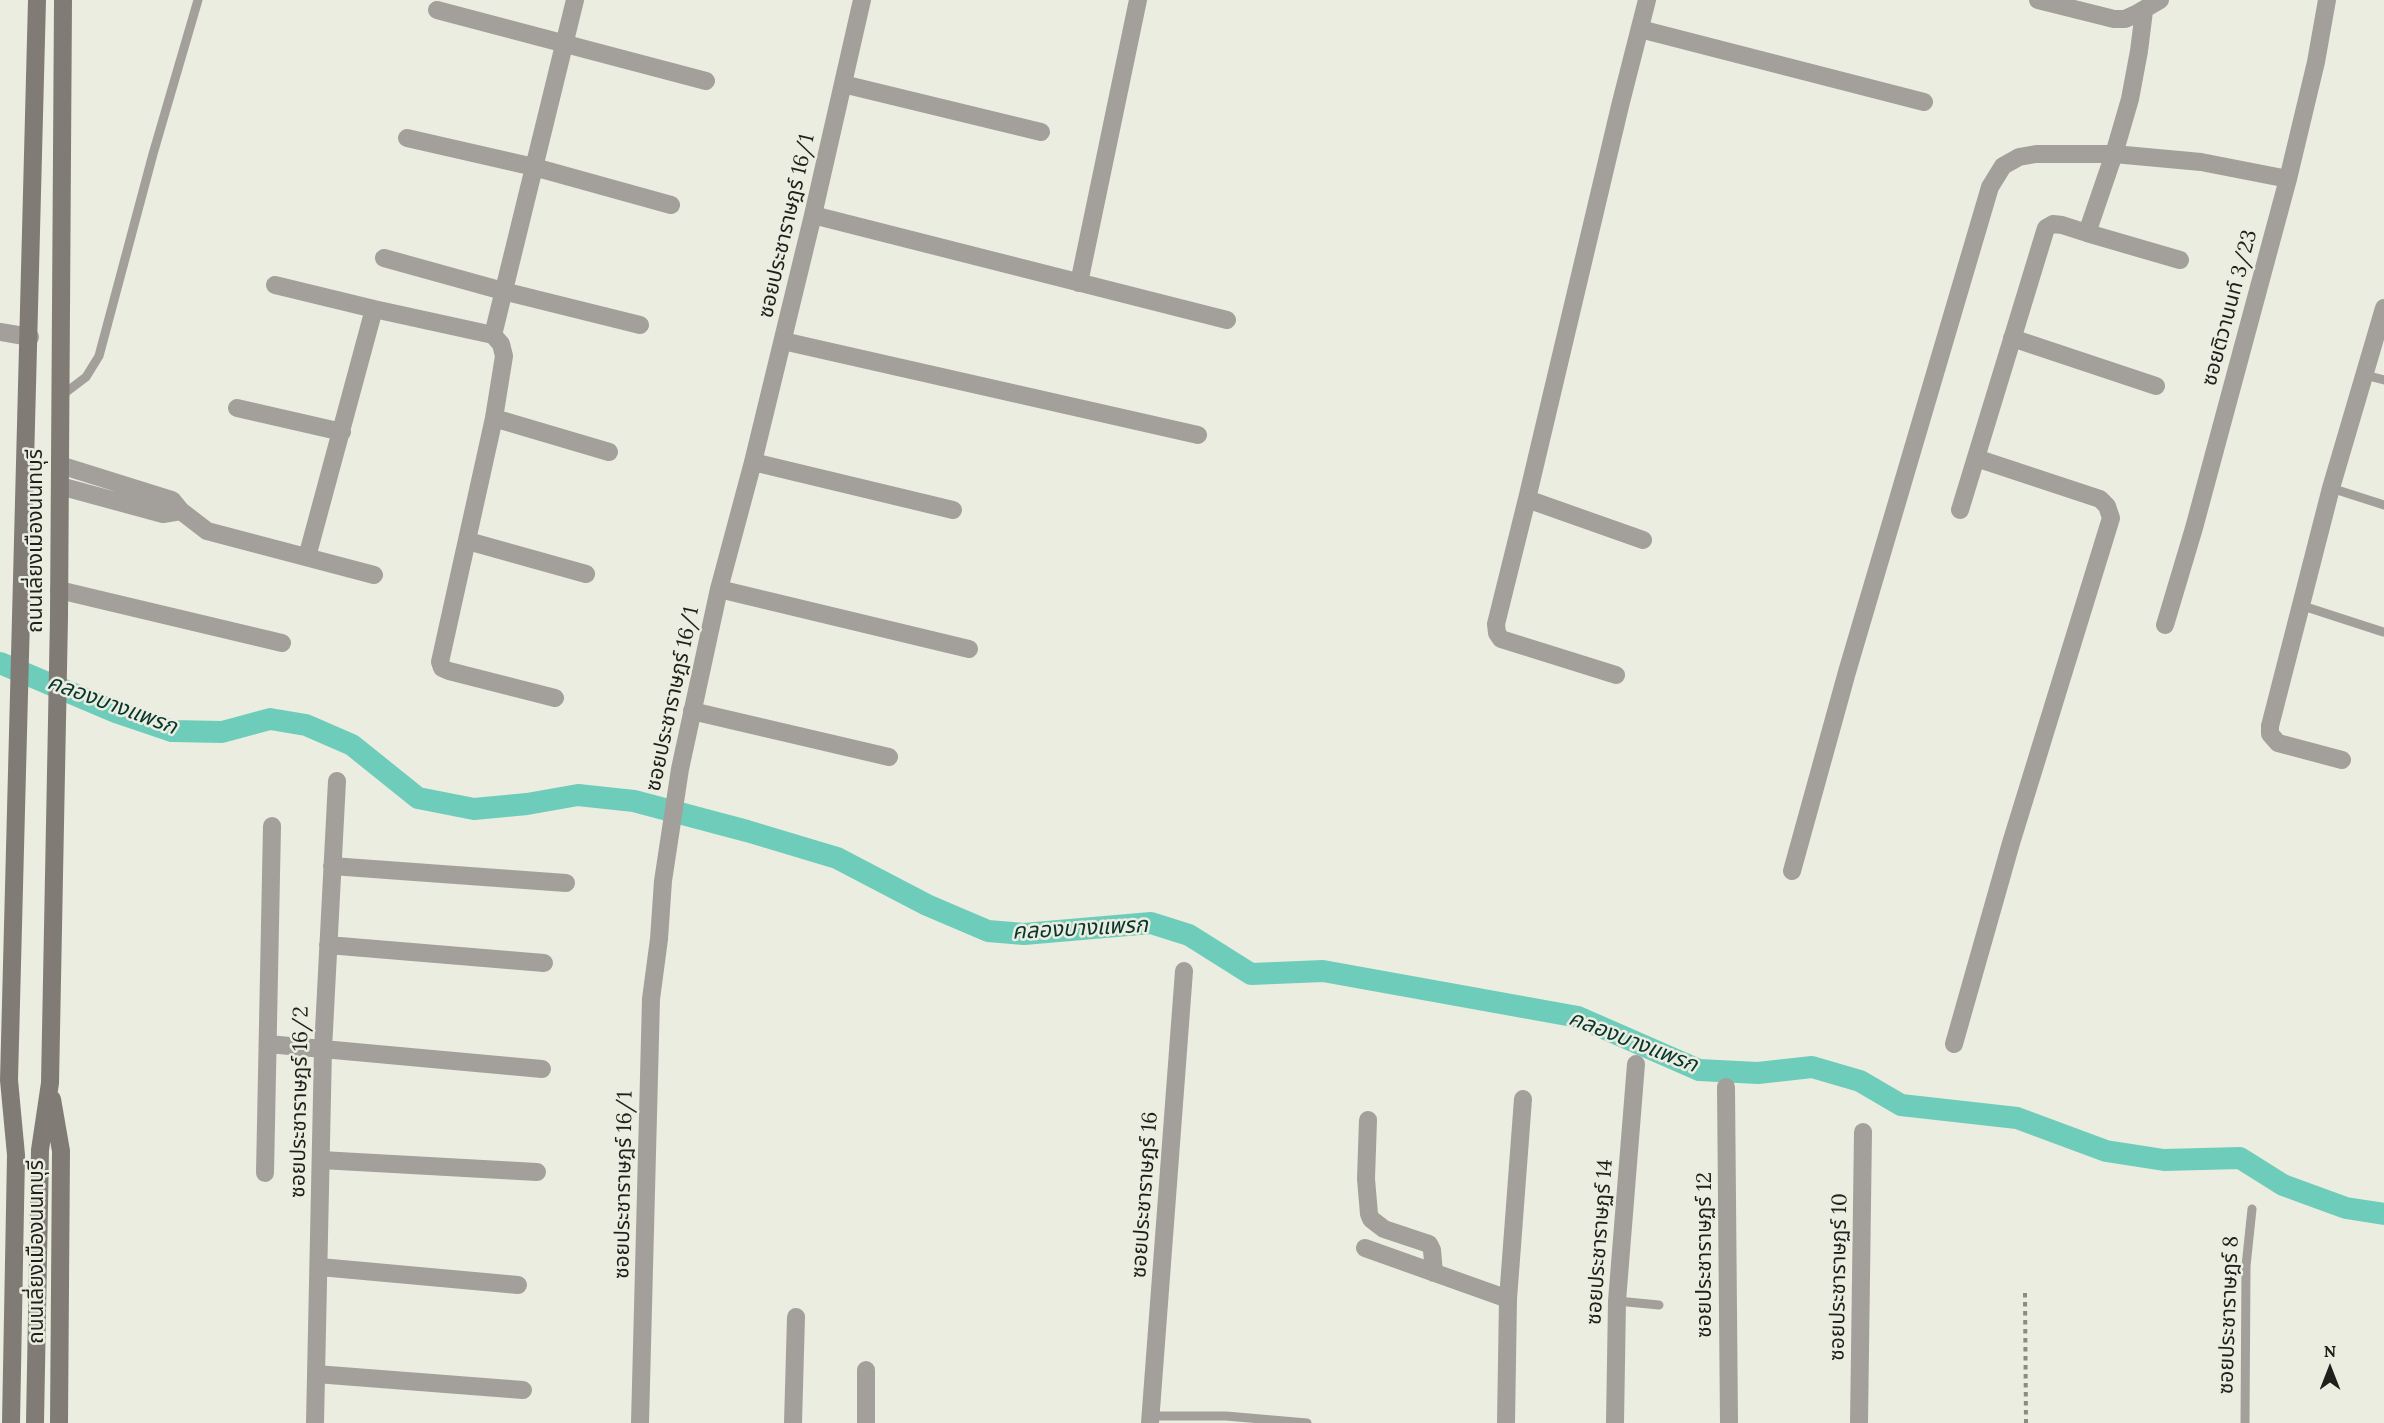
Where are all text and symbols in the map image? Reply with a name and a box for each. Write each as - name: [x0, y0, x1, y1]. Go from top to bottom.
- street label: ซอยประชาราษฎร์ 16/1: [754, 132, 820, 320]
- street label: ซอยติวานนท์ 3/23: [2197, 227, 2263, 389]
- street label: ถนนเลี่ยงเมืองนนทบุรี: [23, 449, 49, 633]
- street label: ซอยประชาราษฎร์ 16/1: [641, 604, 705, 794]
- water label: คลองบางแพรก: [44, 669, 180, 741]
- water label: คลองบางแพรก: [1011, 912, 1149, 946]
- water label: คลองบางแพรก: [1565, 1005, 1701, 1079]
- street label: ซอยประชาราษฎร์ 16/2: [286, 1006, 314, 1198]
- street label: ซอยประชาราษฎร์ 16/1: [610, 1091, 638, 1279]
- street label: ซอยประชาราษฎร์ 16: [1127, 1111, 1163, 1279]
- street label: ซอยประชาราษฏร์ 14: [1582, 1158, 1618, 1326]
- street label: ถนนเลี่ยงเมืองนนทบุรี: [24, 1160, 50, 1344]
- street label: ซอยประชาราษฏร์ 12: [1692, 1172, 1718, 1338]
- street label: ซอยประชาราษฏร์ 10: [1825, 1193, 1853, 1361]
- street label: ซอยประชาราษฎร์ 8: [2214, 1235, 2244, 1395]
- north arrow: [2300, 1339, 2360, 1399]
- text: N: [2324, 1341, 2336, 1361]

